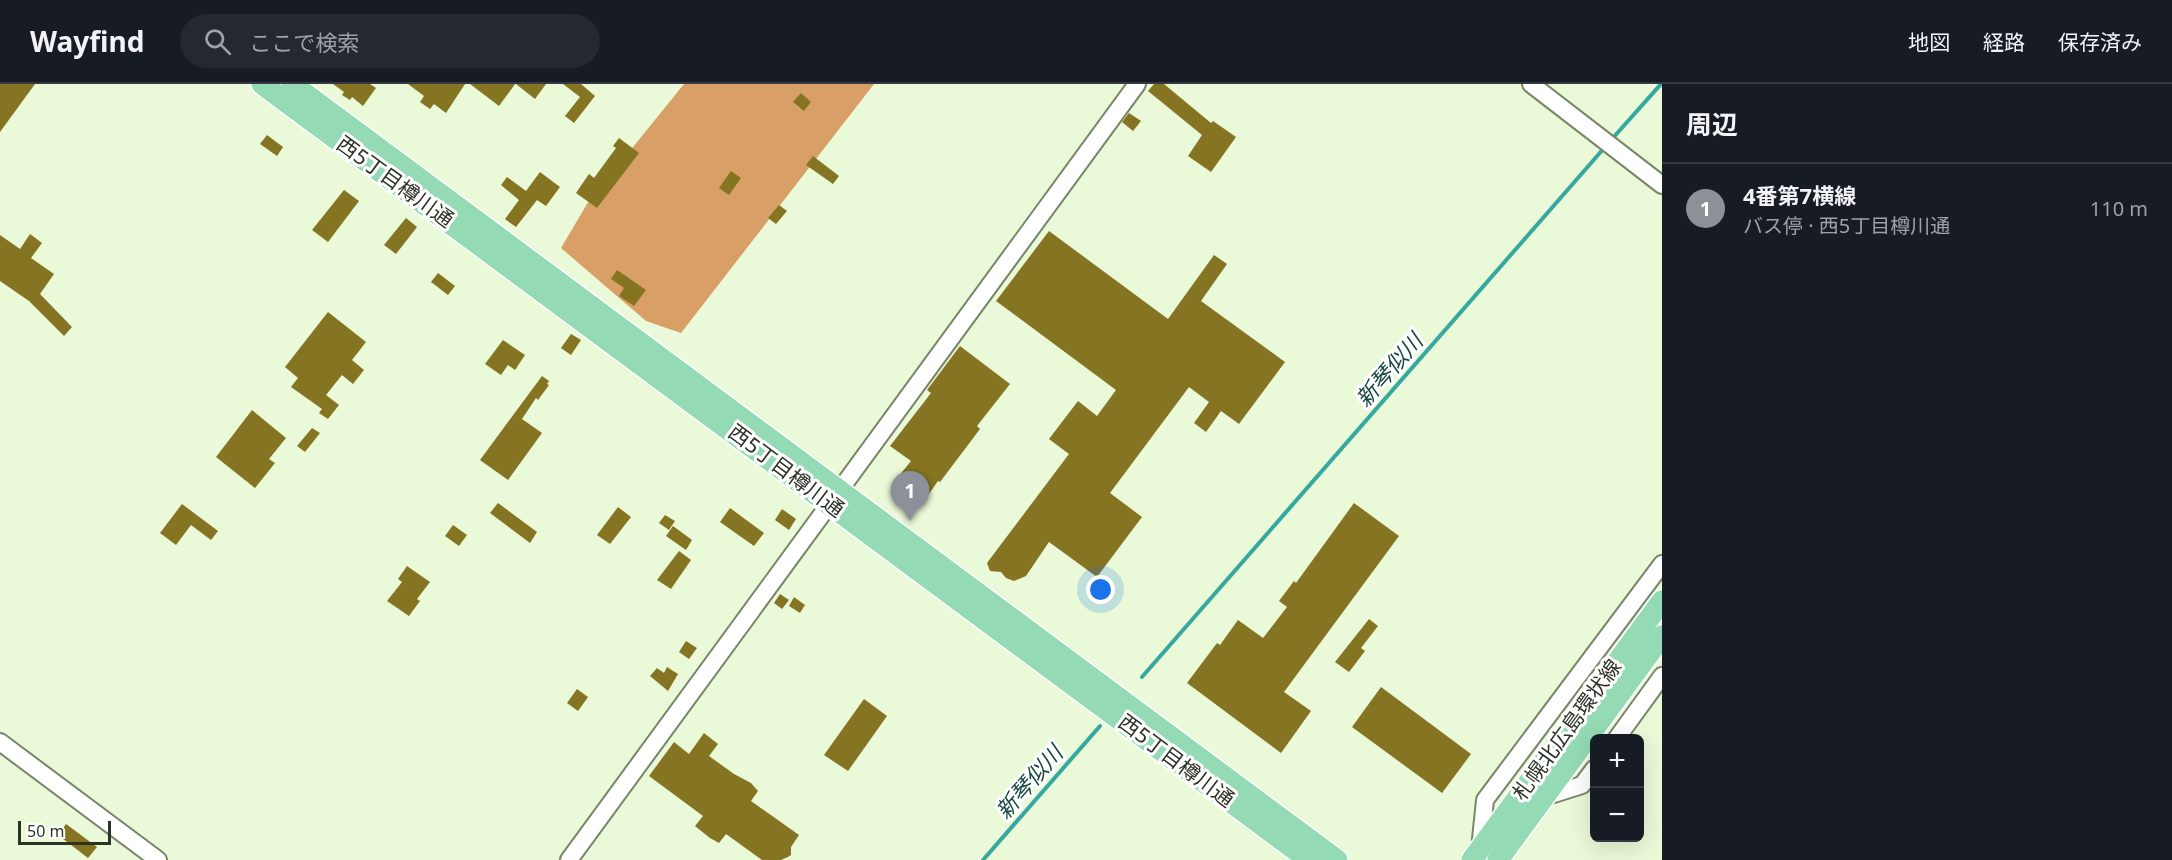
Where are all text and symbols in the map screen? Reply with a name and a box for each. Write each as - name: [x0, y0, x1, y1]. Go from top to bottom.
- search box: [180, 14, 600, 68]
- text: Wayfind: [30, 22, 144, 60]
- icon: search: [201, 25, 234, 58]
- text: ここで検索: [249, 27, 359, 57]
- text: 地図: [1908, 28, 1950, 56]
- text: 経路: [1983, 28, 2025, 56]
- text: 保存済み: [2058, 28, 2142, 56]
- text: 周辺: [1686, 106, 1738, 142]
- street label: 西5丁目樽川通: [332, 129, 460, 233]
- text: 4番第7横線: [1743, 180, 1856, 210]
- text: 1: [1700, 195, 1711, 222]
- text: 110 m: [2090, 195, 2148, 222]
- text: バス停 · 西5丁目樽川通: [1743, 212, 1950, 239]
- water label: 新琴似川: [1348, 325, 1430, 412]
- street label: 西5丁目樽川通: [723, 417, 850, 523]
- pin: 1: [890, 472, 930, 521]
- your location: [1086, 575, 1115, 604]
- street label: 札幌北広島環状線: [1505, 653, 1627, 806]
- street label: 西5丁目樽川通: [1113, 707, 1240, 813]
- map controls: [1590, 734, 1644, 842]
- button: +: [1590, 734, 1644, 788]
- water label: 新琴似川: [988, 737, 1070, 824]
- button: −: [1590, 788, 1644, 842]
- scale bar: [18, 818, 111, 846]
- text: 50 m: [27, 820, 64, 842]

